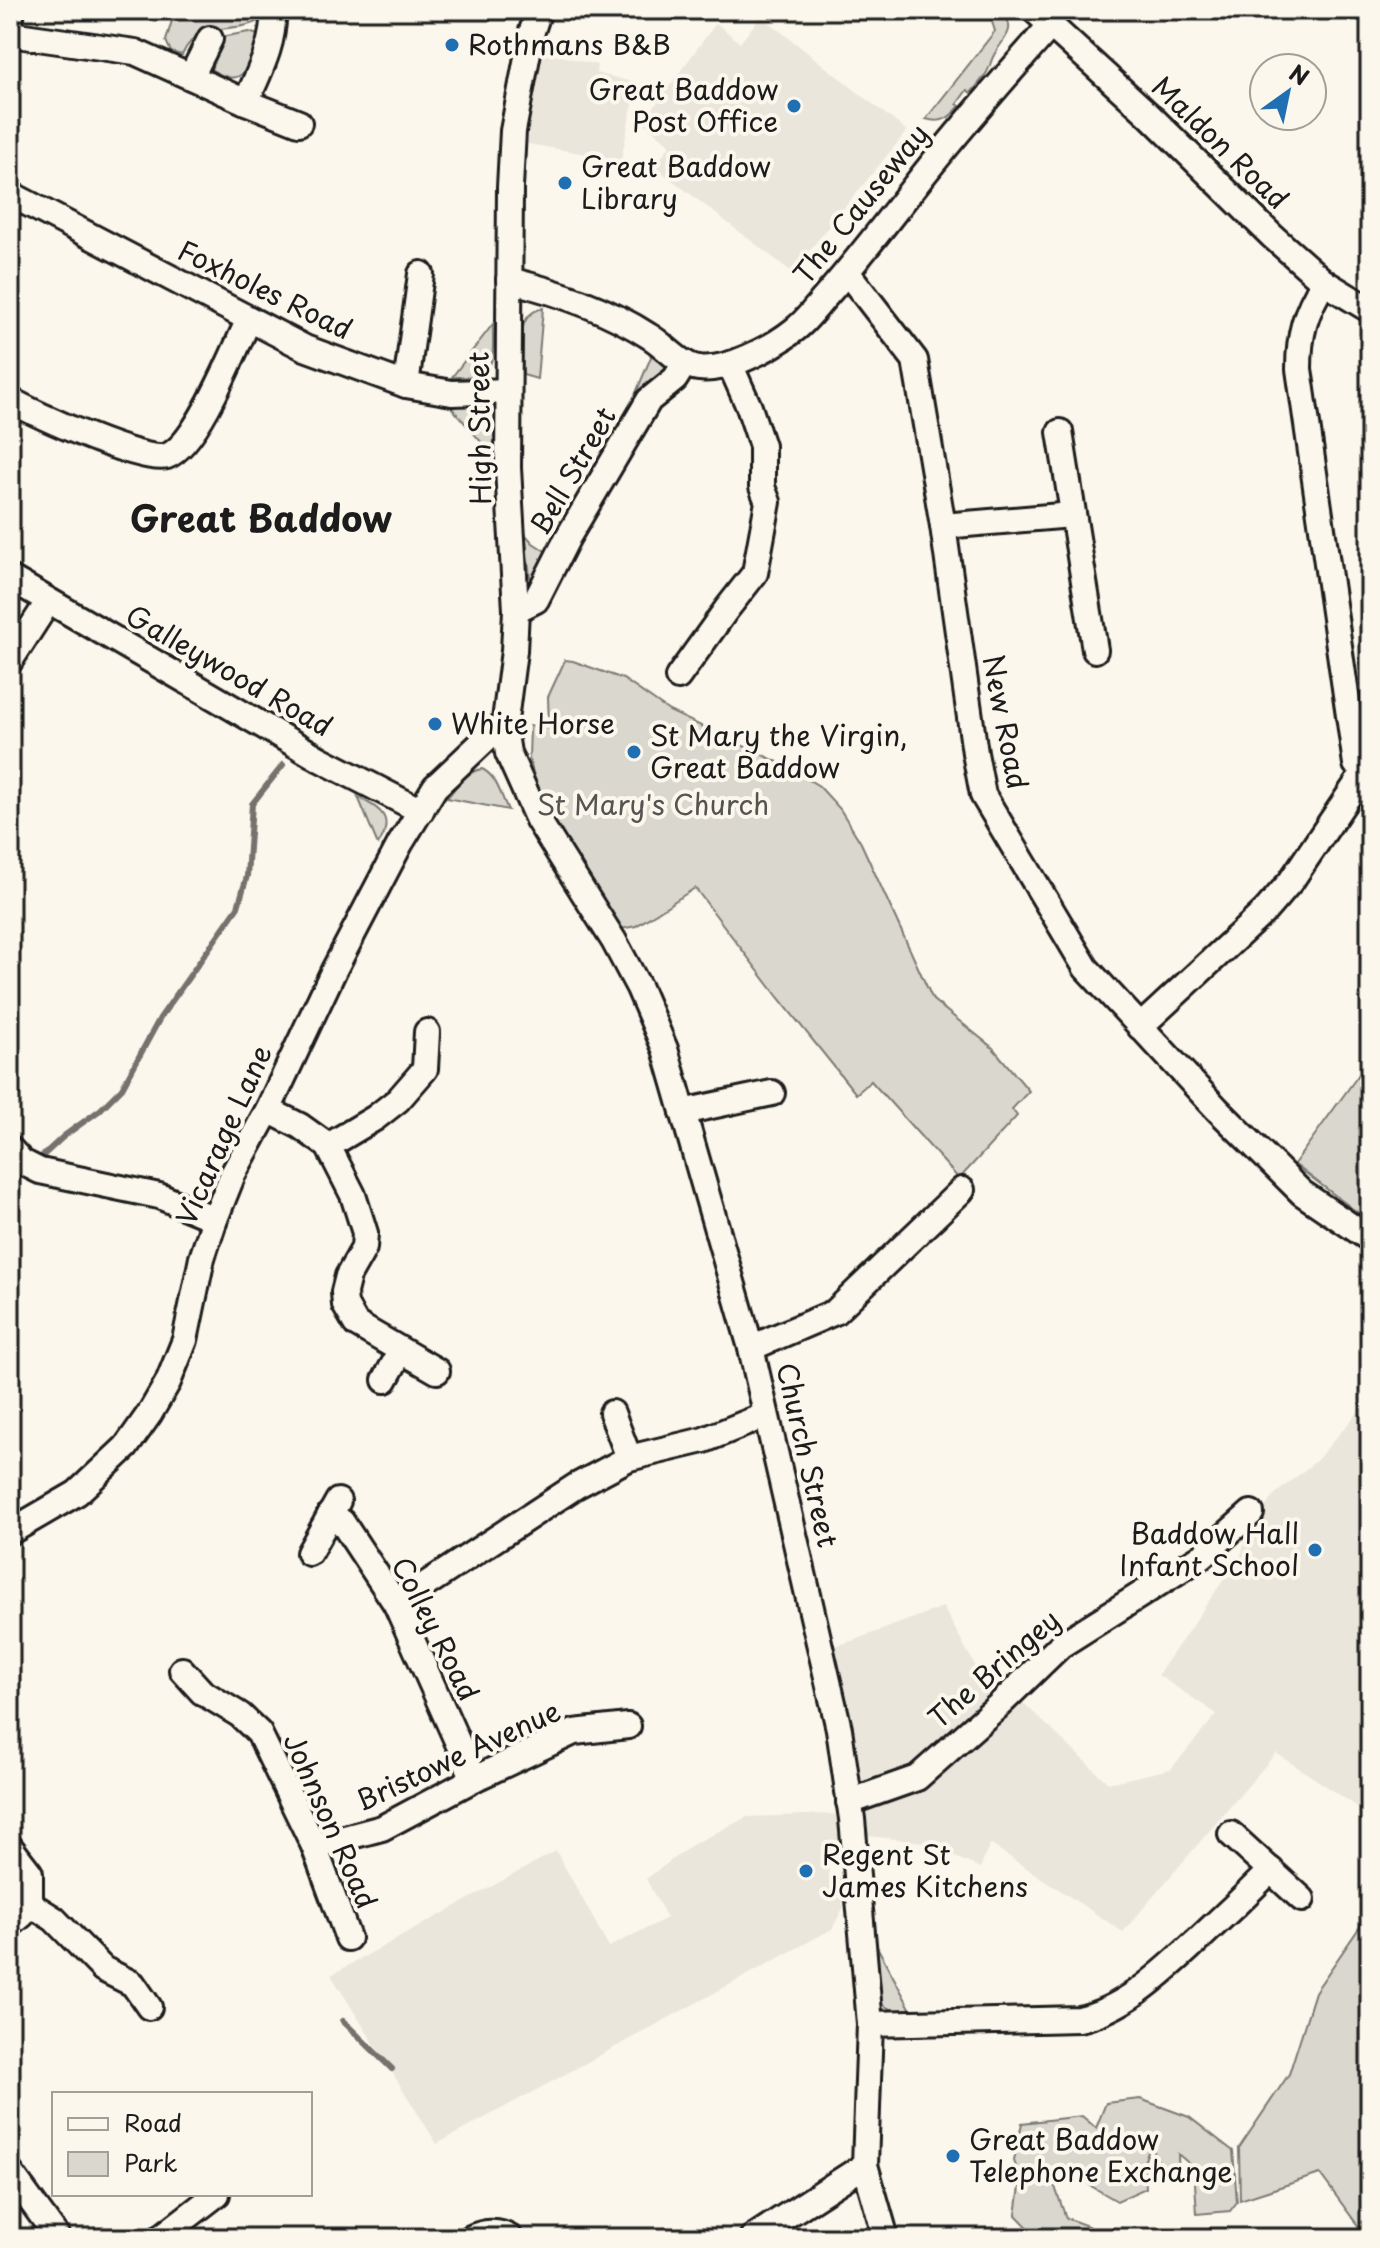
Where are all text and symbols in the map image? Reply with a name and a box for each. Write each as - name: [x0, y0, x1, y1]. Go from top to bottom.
- place label: Rothmans B&B: [468, 22, 671, 65]
- marker: Rothmans B&B: [443, 36, 461, 54]
- north arrow: [1248, 52, 1328, 132]
- text: N: [1283, 55, 1316, 93]
- street label: Maldon Road: [1143, 65, 1299, 219]
- place label: Great Baddow Post Office: [588, 67, 778, 142]
- marker: Great Baddow Post Office: [785, 97, 803, 115]
- street label: The Causeway: [782, 113, 938, 293]
- place label: Great Baddow Library: [581, 144, 771, 219]
- marker: Great Baddow Library: [556, 174, 574, 192]
- street label: Foxholes Road: [171, 228, 360, 349]
- street label: High Street: [456, 351, 501, 505]
- street label: Bell Street: [518, 398, 626, 542]
- district label: Great Baddow: [130, 490, 392, 544]
- street label: Galleywood Road: [118, 593, 341, 746]
- street label: New Road: [972, 651, 1041, 793]
- place label: White Horse: [451, 701, 615, 744]
- place label: St Mary the Virgin, Great Baddow: [650, 713, 908, 788]
- marker: White Horse: [426, 715, 444, 733]
- marker: St Mary the Virgin, Great Baddow: [625, 743, 643, 761]
- park label: St Mary's Church: [537, 782, 769, 825]
- street label: Vicarage Lane: [164, 1037, 282, 1232]
- street label: Church Street: [766, 1358, 851, 1551]
- place label: Baddow Hall Infant School: [1120, 1511, 1299, 1586]
- marker: Baddow Hall Infant School: [1306, 1541, 1324, 1559]
- street label: Colley Road: [382, 1549, 491, 1708]
- street label: The Bringey: [918, 1598, 1069, 1737]
- street label: Bristowe Avenue: [348, 1688, 567, 1821]
- street label: Johnson Road: [273, 1726, 389, 1915]
- place label: Regent St James Kitchens: [822, 1832, 1028, 1907]
- marker: Regent St James Kitchens: [797, 1862, 815, 1880]
- legend: [52, 2092, 312, 2196]
- text: Road: [124, 2104, 182, 2140]
- place label: Great Baddow Telephone Exchange: [969, 2117, 1233, 2192]
- text: Park: [124, 2144, 178, 2180]
- marker: Great Baddow Telephone Exchange: [944, 2147, 962, 2165]

